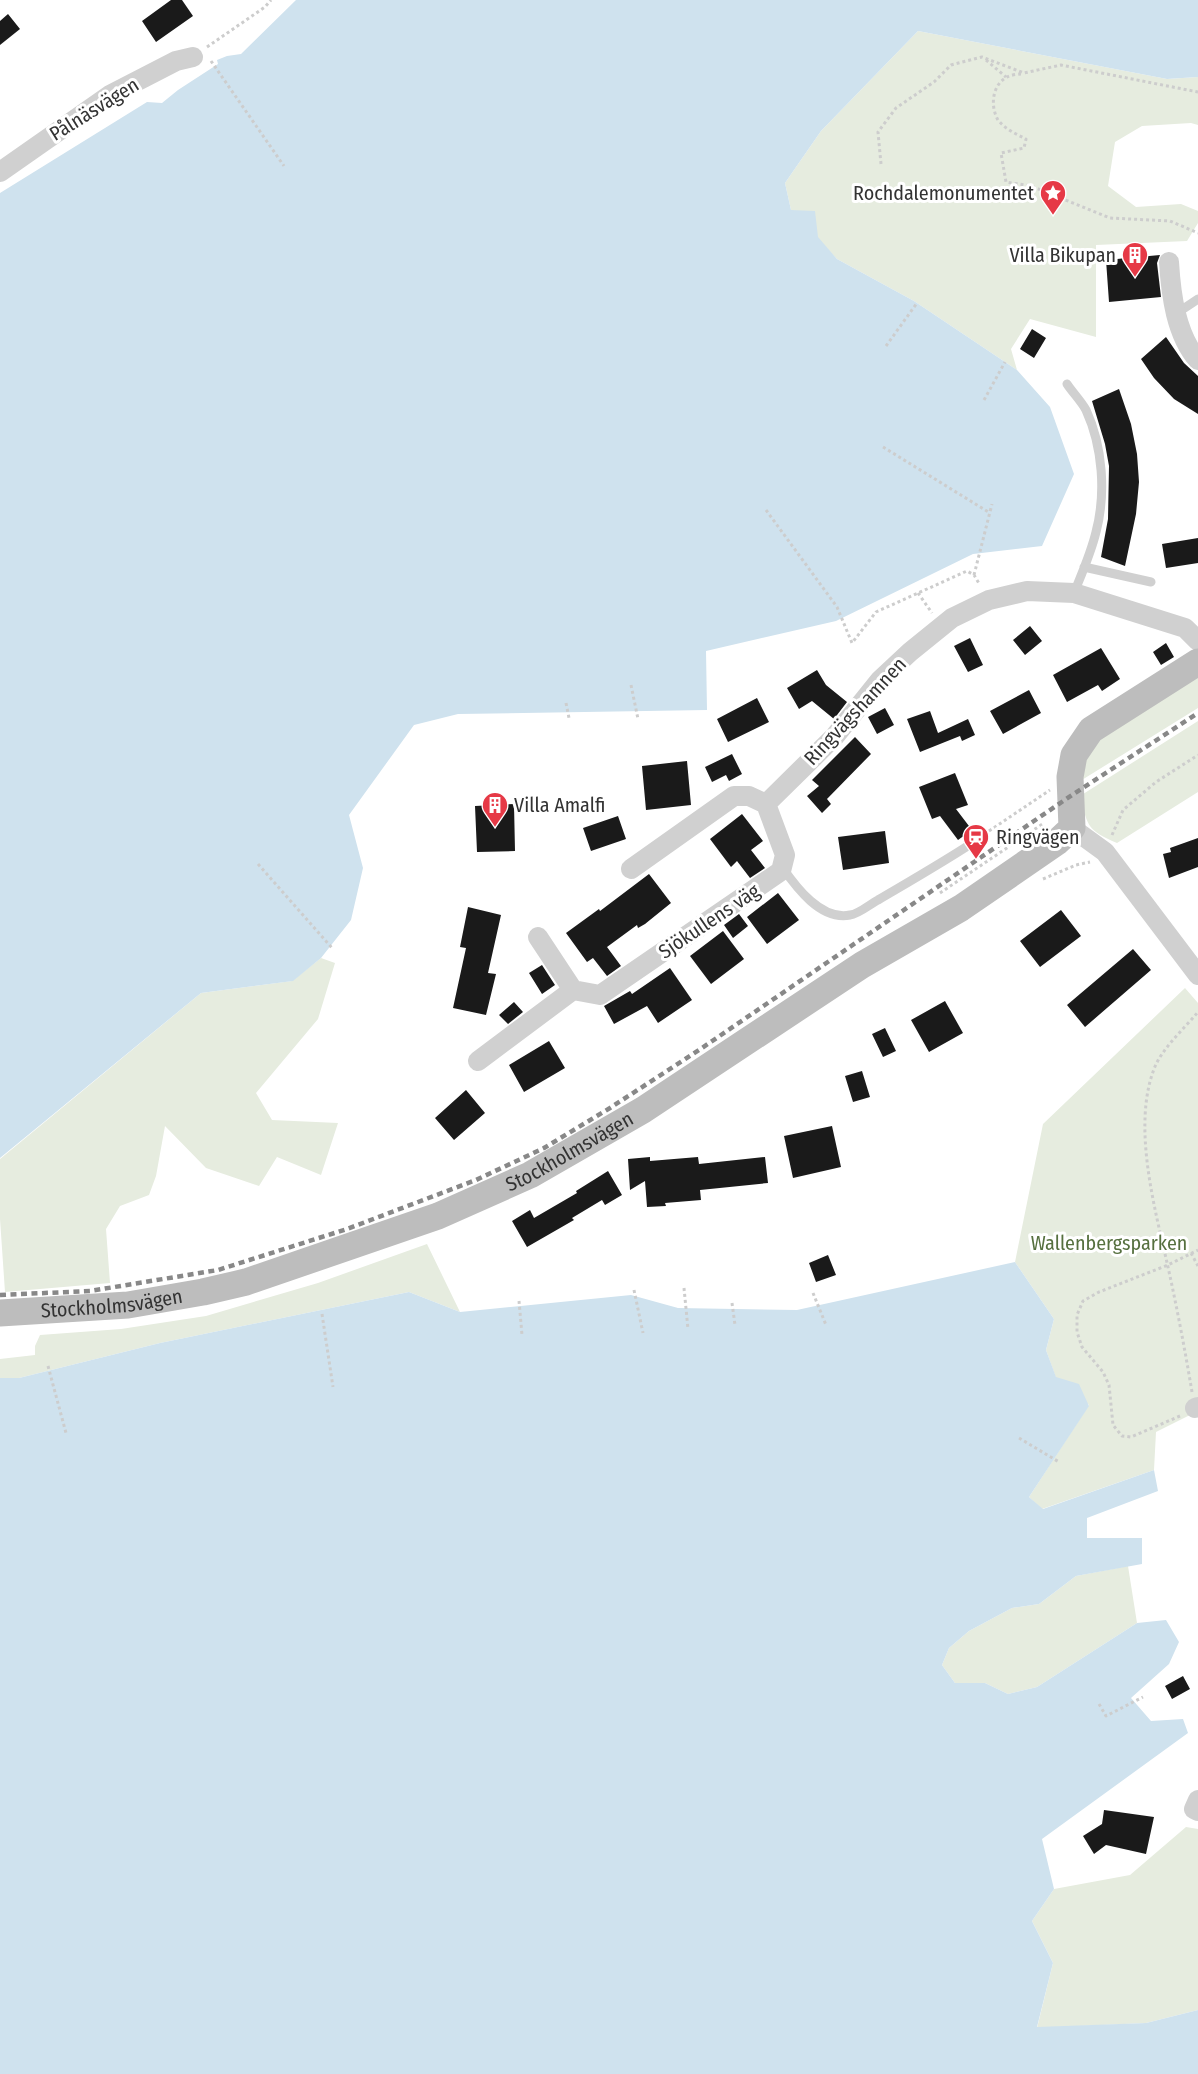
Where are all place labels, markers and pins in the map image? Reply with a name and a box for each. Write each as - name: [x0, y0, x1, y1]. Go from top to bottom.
- place icon: Rochdalemonumentet: [1038, 178, 1068, 216]
- place label: Rochdalemonumentet: [853, 181, 1034, 205]
- building icon: Villa Bikupan: [1120, 240, 1150, 278]
- place label: Villa Bikupan: [1009, 243, 1116, 267]
- building icon: Villa Amalfi: [480, 790, 510, 828]
- place label: Villa Amalfi: [514, 793, 605, 817]
- station icon: Ringvägen: [961, 822, 991, 860]
- place label: Ringvägen: [996, 825, 1080, 849]

